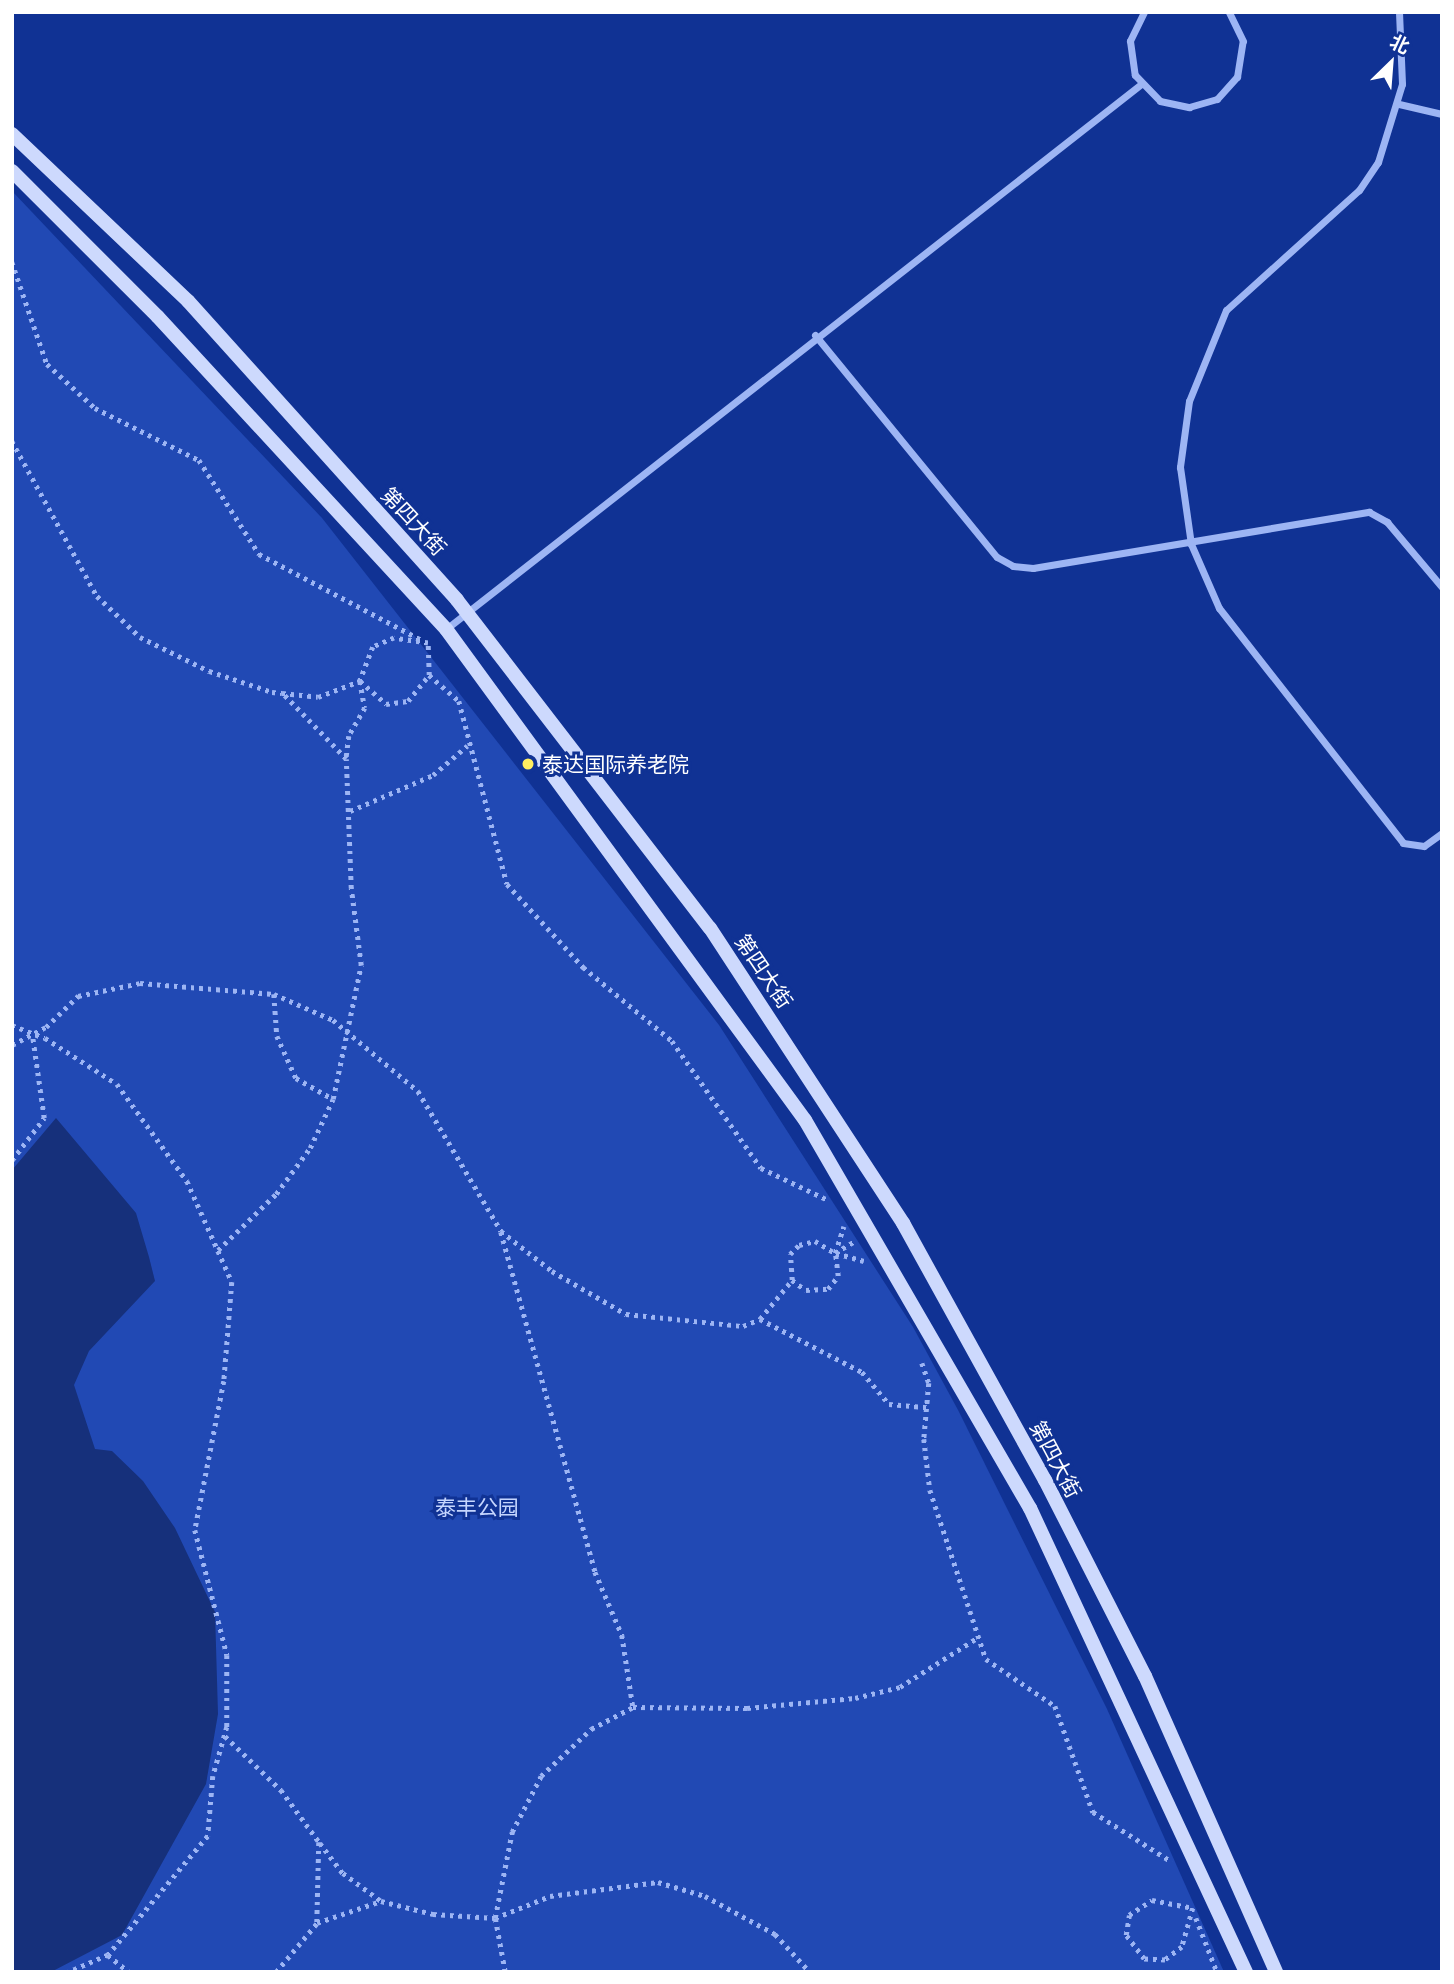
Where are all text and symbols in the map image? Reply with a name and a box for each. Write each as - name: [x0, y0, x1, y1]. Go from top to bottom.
- north arrow: [1356, 28, 1426, 98]
- text: 北: [1386, 28, 1414, 60]
- street label: 第四大街: [376, 482, 452, 560]
- place label: 泰达国际养老院: [542, 751, 689, 777]
- marker: 泰达国际养老院: [520, 756, 536, 772]
- street label: 第四大街: [730, 929, 798, 1013]
- street label: 第四大街: [1025, 1416, 1087, 1502]
- park label: 泰丰公园: [435, 1494, 519, 1520]

